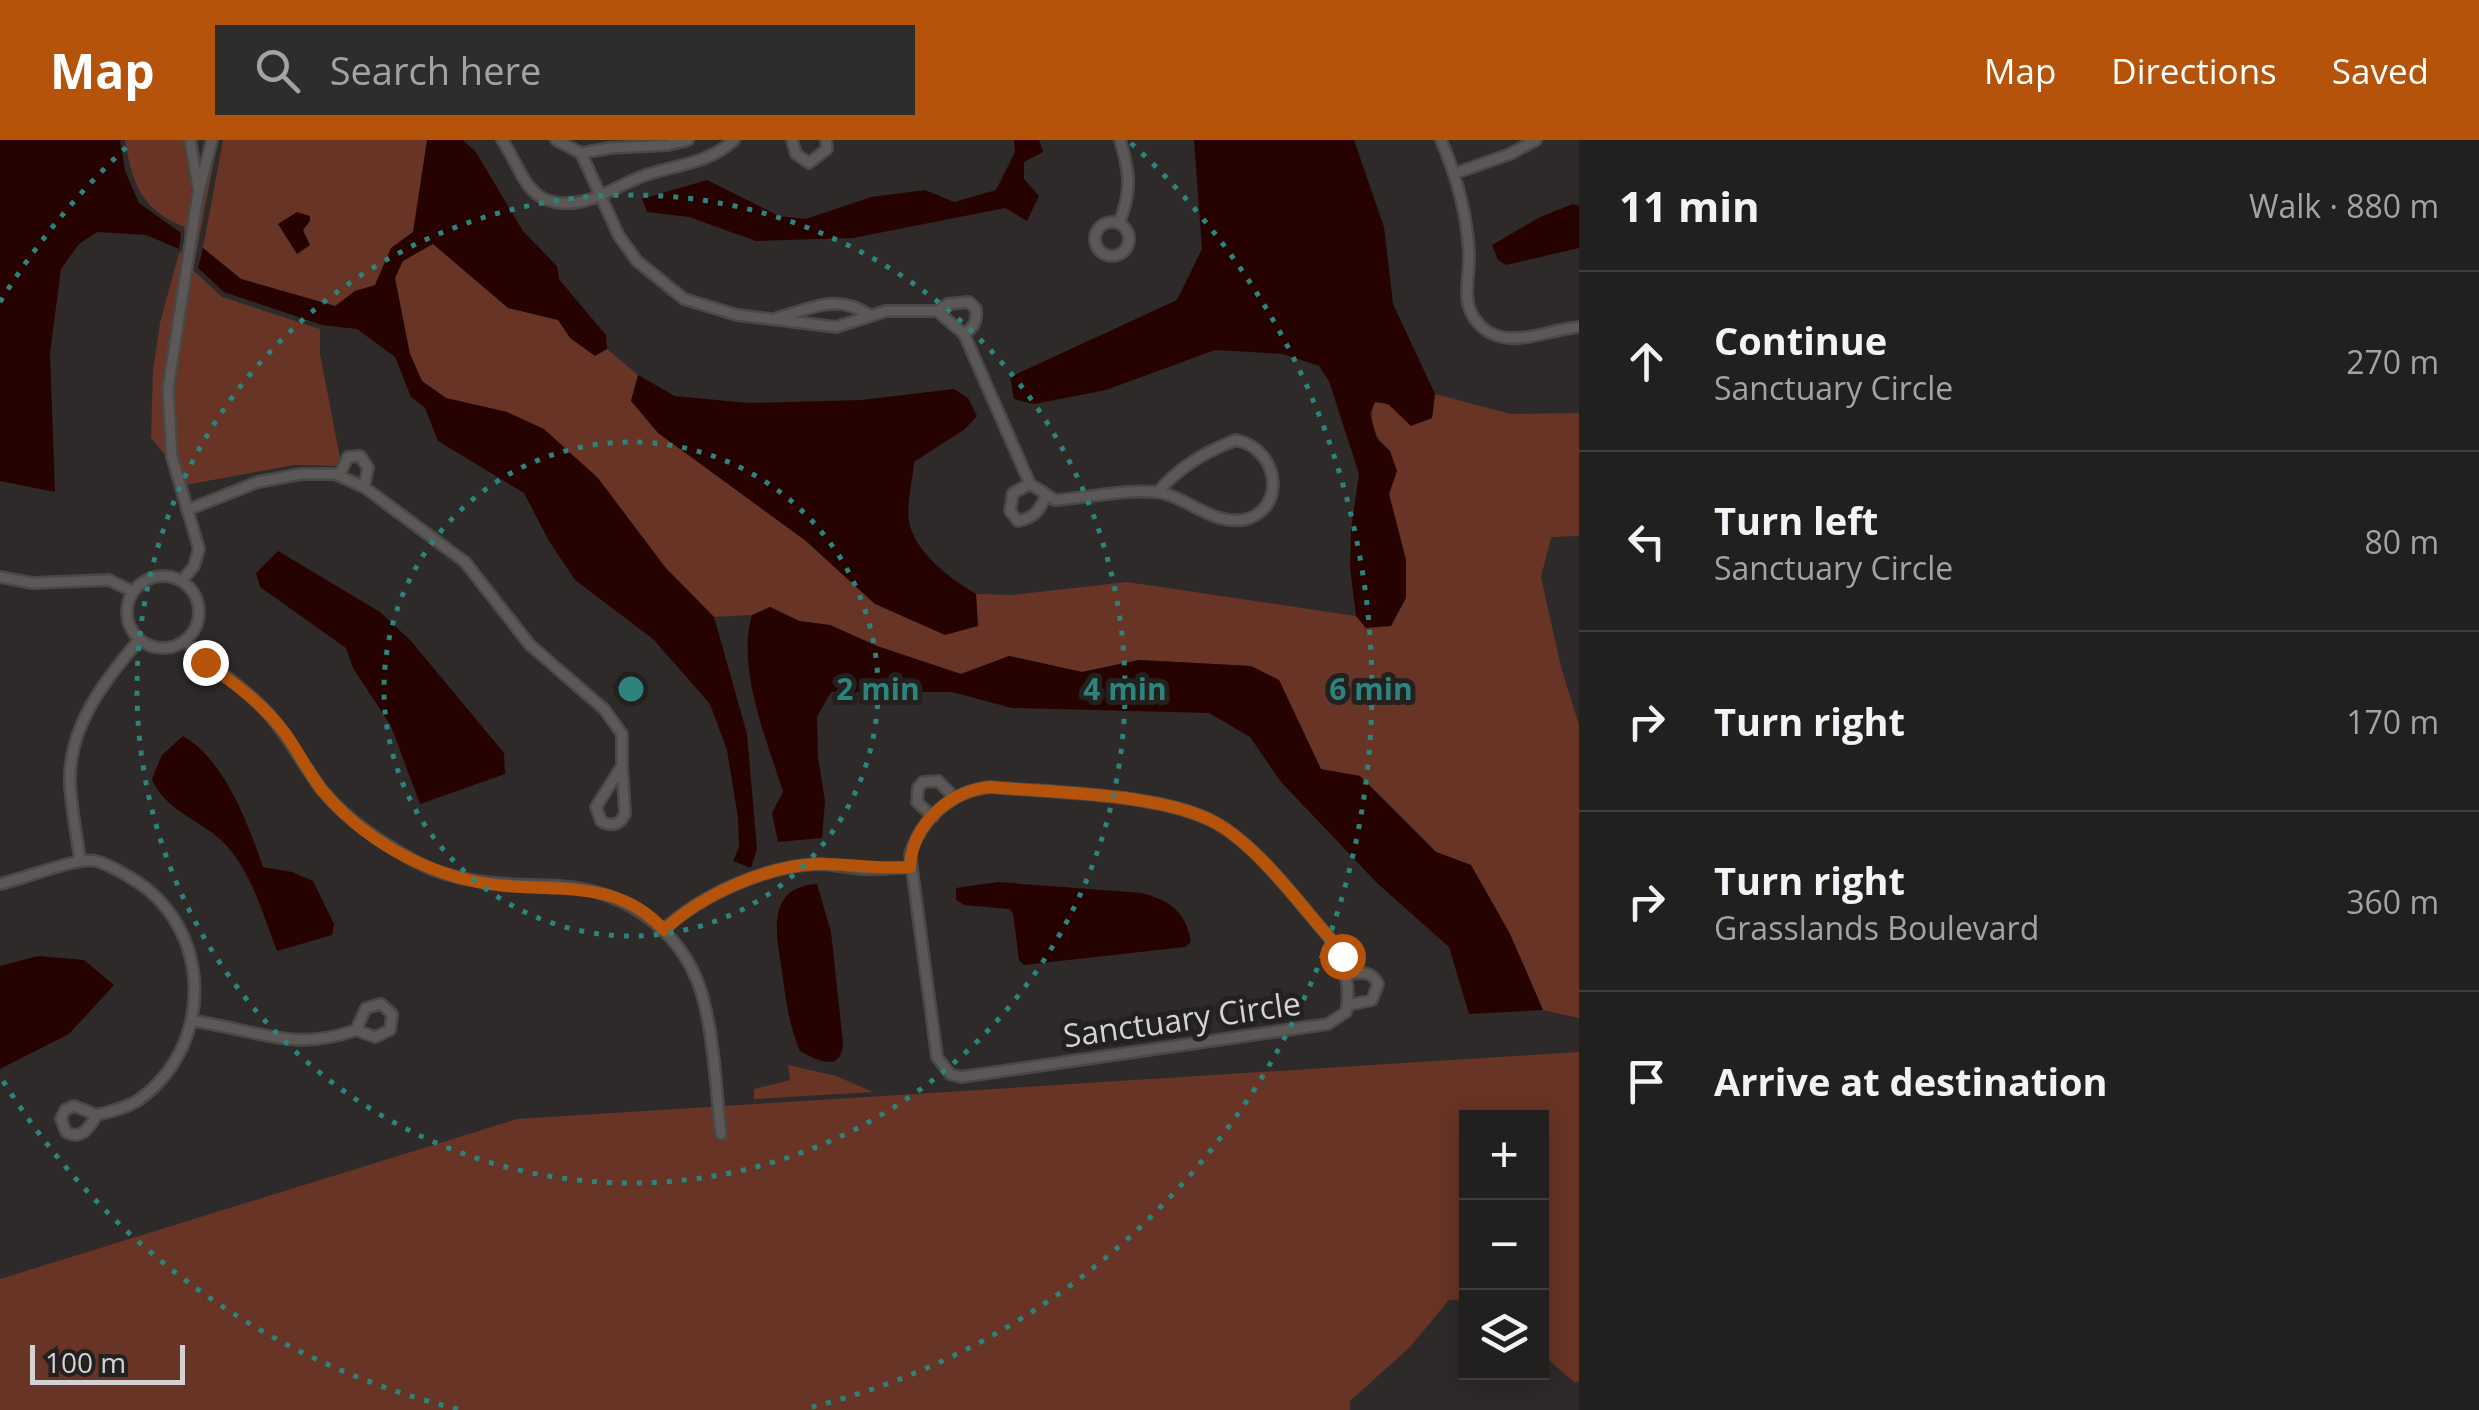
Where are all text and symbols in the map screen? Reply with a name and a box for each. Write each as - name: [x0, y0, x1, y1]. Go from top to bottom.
- search box: [215, 25, 915, 115]
- text: Map: [50, 38, 155, 103]
- icon: search: [250, 43, 305, 98]
- text: Search here: [330, 44, 541, 96]
- text: Map: [1984, 47, 2056, 94]
- text: Directions: [2111, 47, 2277, 94]
- text: Saved: [2332, 47, 2429, 94]
- text: 11 min: [1619, 177, 1760, 234]
- text: Walk · 880 m: [2249, 184, 2439, 227]
- text: Continue: [1714, 314, 1887, 366]
- icon: ahead: [1619, 334, 1674, 389]
- text: 270 m: [2346, 340, 2439, 383]
- text: Sanctuary Circle: [1714, 366, 1953, 409]
- text: Turn left: [1714, 494, 1878, 546]
- icon: left: [1619, 514, 1674, 569]
- text: 80 m: [2364, 520, 2439, 563]
- text: Sanctuary Circle: [1714, 546, 1953, 589]
- route end: [183, 640, 229, 686]
- text: 2 min: [836, 668, 920, 709]
- text: 4 min: [1083, 668, 1167, 709]
- text: 6 min: [1329, 668, 1413, 709]
- centre of rings: [613, 671, 649, 707]
- icon: right: [1619, 694, 1674, 749]
- text: Turn right: [1714, 695, 1905, 747]
- text: 170 m: [2346, 700, 2439, 743]
- text: Turn right: [1714, 854, 1905, 906]
- icon: right: [1619, 874, 1674, 929]
- text: 360 m: [2346, 880, 2439, 923]
- text: Grasslands Boulevard: [1714, 906, 2039, 949]
- route start: [1320, 934, 1366, 980]
- street label: Sanctuary Circle: [1060, 981, 1303, 1056]
- icon: arrive: [1619, 1054, 1674, 1109]
- text: Arrive at destination: [1714, 1055, 2108, 1107]
- map controls: [1459, 1110, 1549, 1380]
- button: +: [1459, 1110, 1549, 1200]
- button: −: [1459, 1200, 1549, 1290]
- button: layers: [1459, 1290, 1549, 1380]
- scale bar: [30, 1340, 185, 1384]
- text: 100 m: [45, 1343, 126, 1381]

